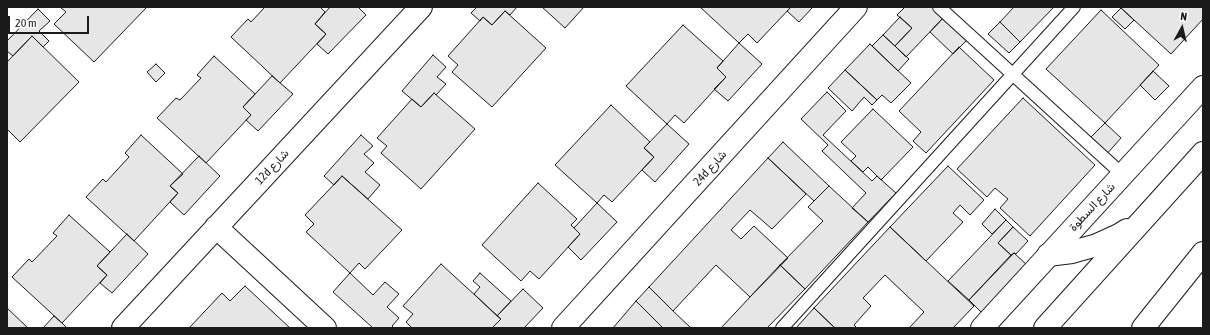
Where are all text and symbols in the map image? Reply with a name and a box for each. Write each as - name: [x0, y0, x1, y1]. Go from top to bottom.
- scale bar: [10, 8, 91, 34]
- north arrow: [1162, 8, 1202, 48]
- text: N: [1180, 10, 1188, 23]
- text: 20 m: [15, 16, 37, 30]
- street label: 12d شارع: [252, 146, 292, 188]
- street label: 24d شارع: [690, 147, 730, 189]
- street label: شارع السطوة: [1066, 180, 1118, 234]

